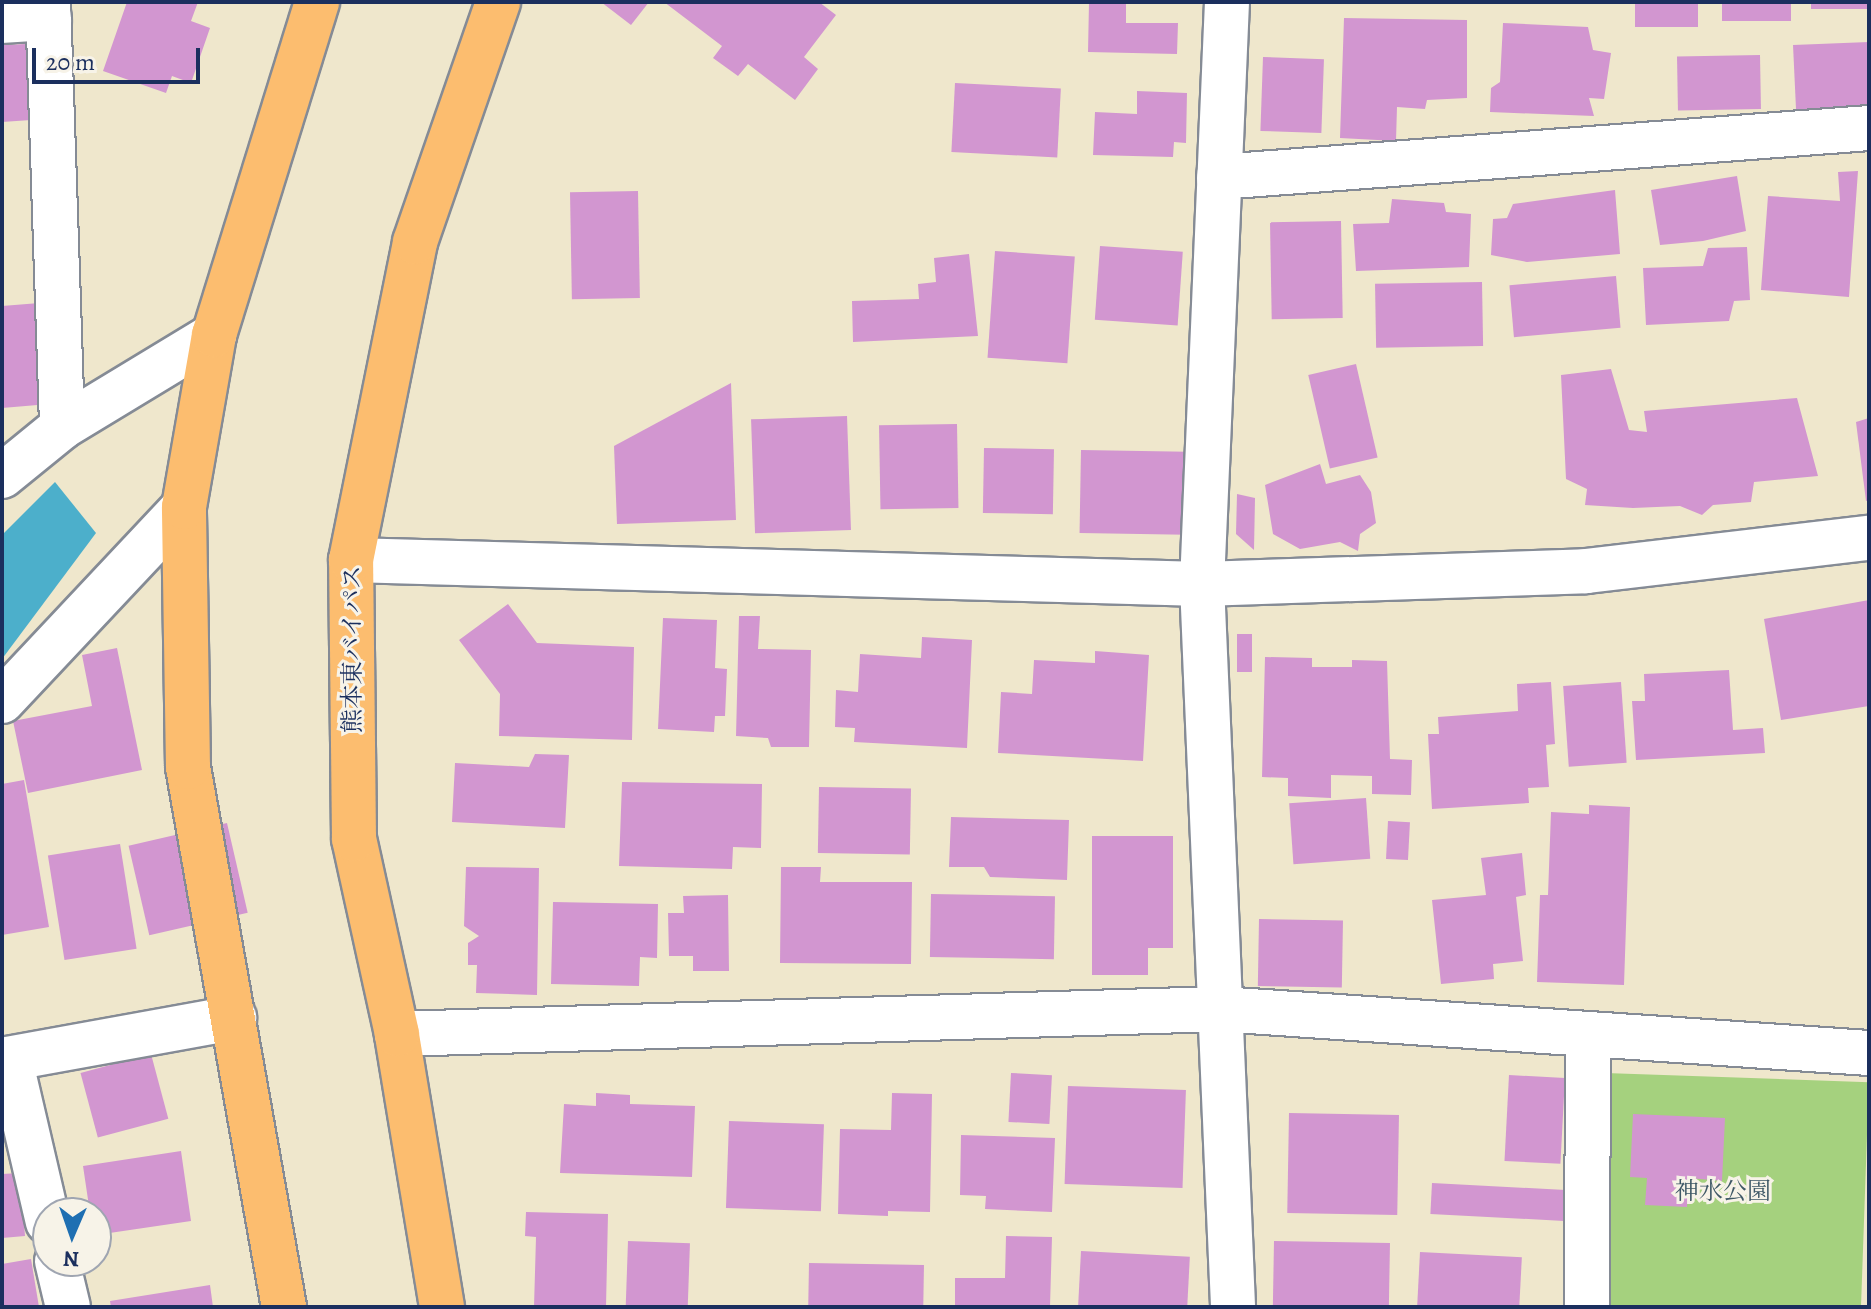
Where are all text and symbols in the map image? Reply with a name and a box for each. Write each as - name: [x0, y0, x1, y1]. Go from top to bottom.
- scale bar: [36, 32, 204, 82]
- text: 20 m: [46, 46, 95, 78]
- street label: 熊本東バイパス: [339, 565, 367, 733]
- park label: 神水公園: [1675, 1178, 1771, 1206]
- north arrow: [32, 1197, 112, 1277]
- text: N: [63, 1244, 80, 1274]

